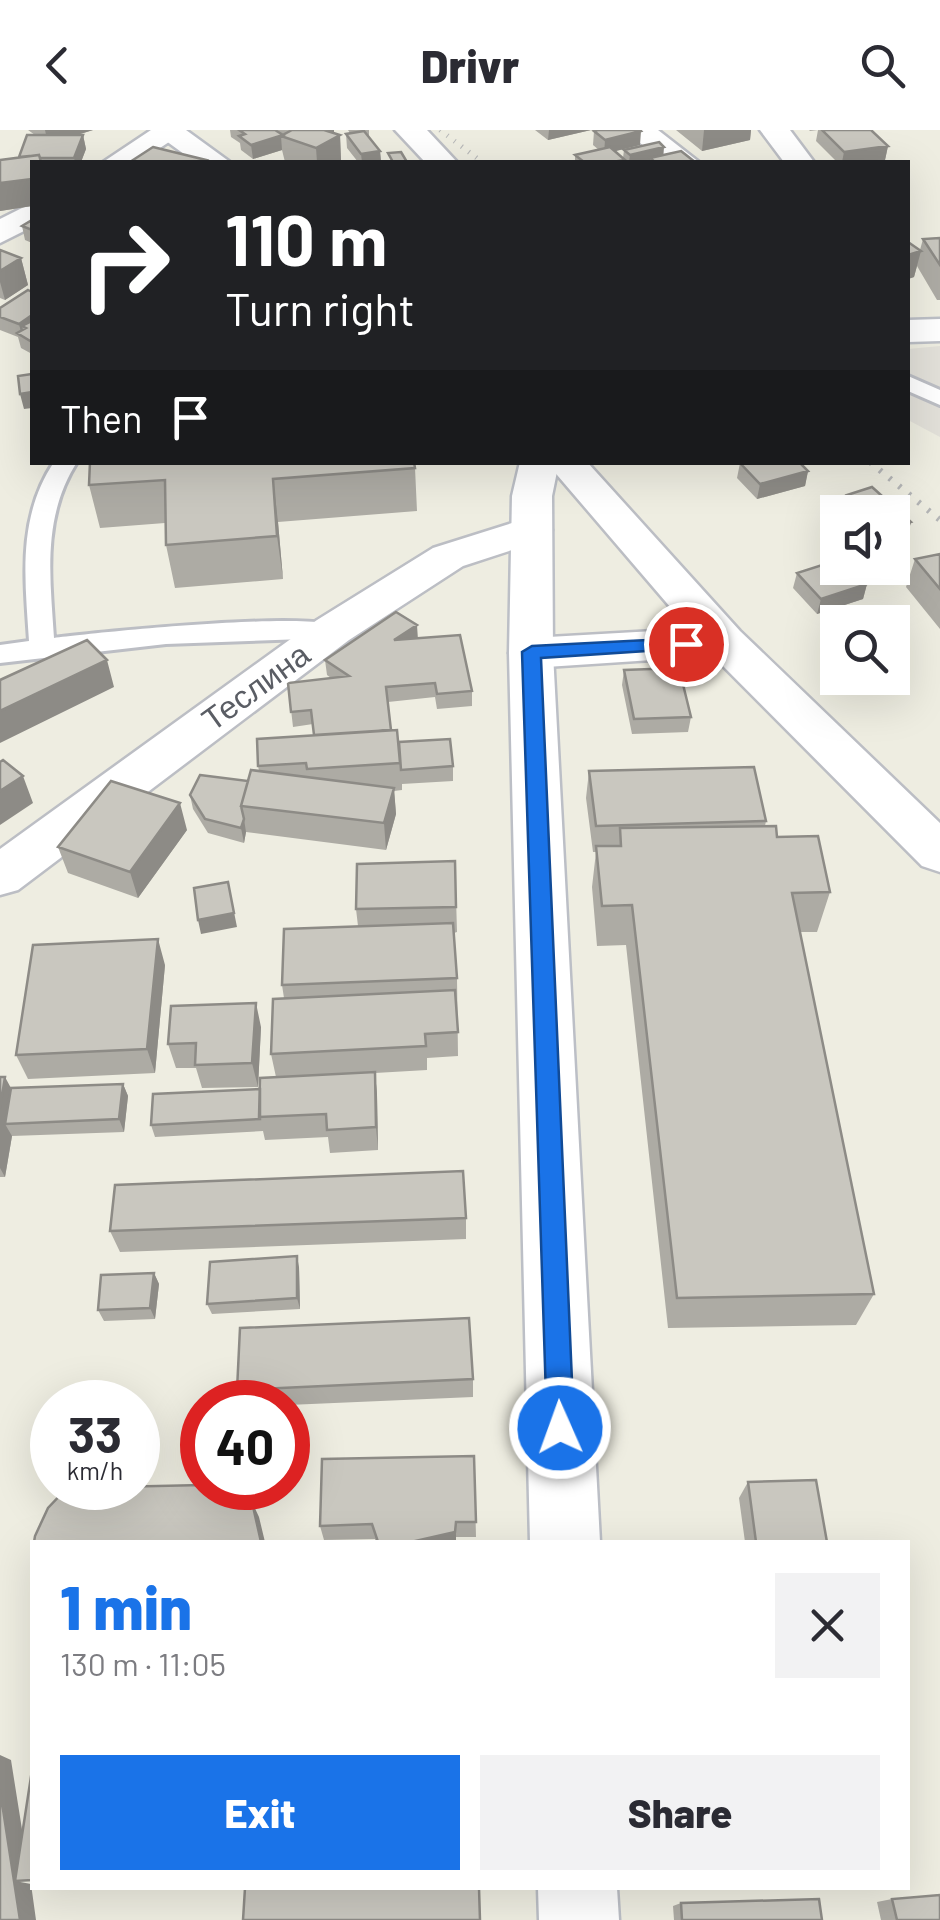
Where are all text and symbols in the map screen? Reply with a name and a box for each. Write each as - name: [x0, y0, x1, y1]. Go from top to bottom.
- icon: back: [30, 38, 85, 93]
- text: Drivr: [421, 38, 519, 92]
- icon: search: [855, 38, 910, 93]
- text: 110 m: [225, 196, 387, 280]
- icon: right: [60, 200, 190, 330]
- text: Turn right: [225, 281, 415, 335]
- icon: arrive: [163, 390, 218, 445]
- text: Then: [60, 395, 143, 441]
- map controls: [820, 495, 910, 695]
- button: sound: [820, 495, 910, 585]
- pin: [644, 602, 729, 687]
- button: search: [820, 605, 910, 695]
- icon: arrive: [659, 617, 714, 672]
- street label: Теслина: [194, 634, 316, 737]
- position arrow: [508, 1376, 612, 1480]
- speed limit sign: 40: [180, 1380, 310, 1510]
- text: 33: [68, 1403, 122, 1463]
- text: km/h: [67, 1455, 123, 1485]
- text: 1 min: [60, 1570, 192, 1642]
- button: close: [775, 1573, 880, 1678]
- text: 130 m · 11:05: [60, 1644, 226, 1682]
- button: Exit: [60, 1755, 460, 1870]
- button: Share: [480, 1755, 880, 1870]

